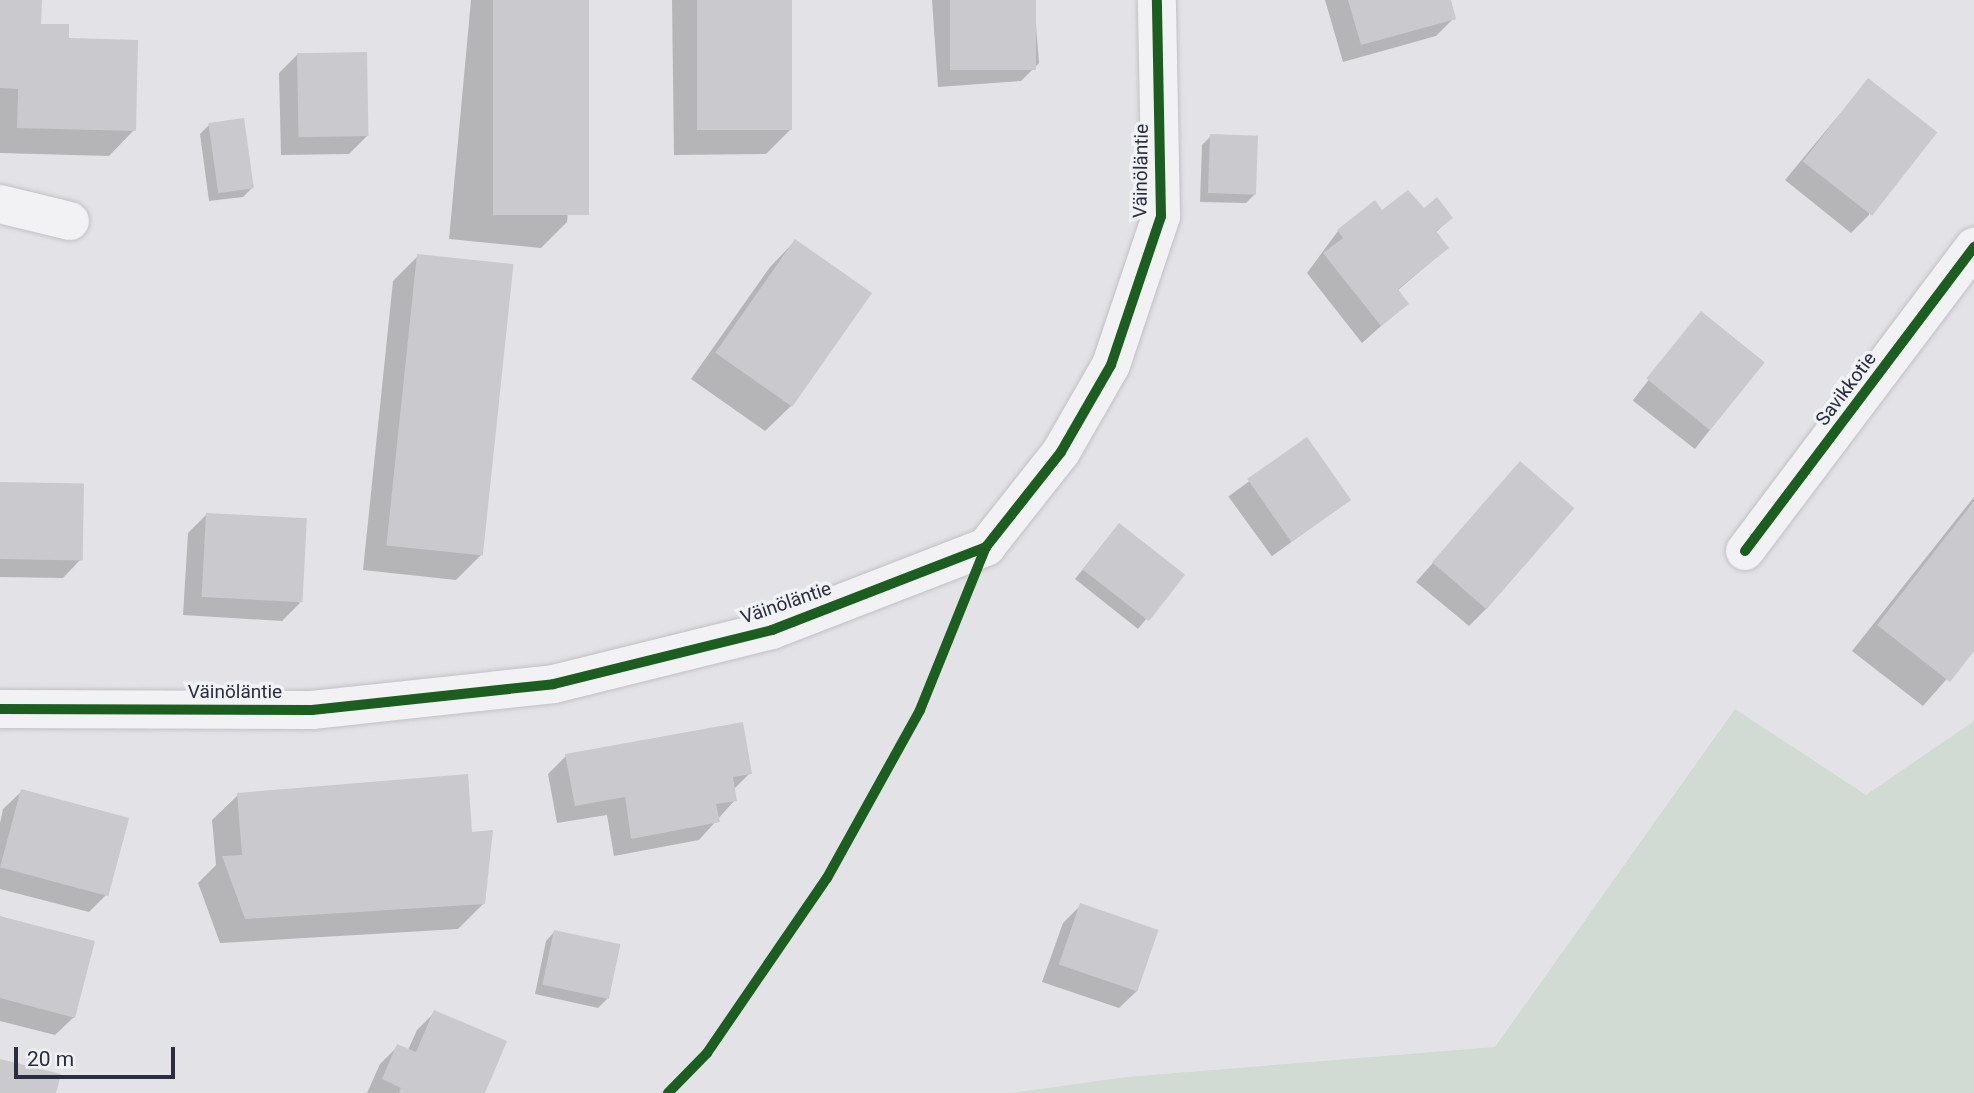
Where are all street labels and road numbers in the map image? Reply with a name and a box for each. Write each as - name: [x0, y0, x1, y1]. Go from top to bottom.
- street label: Väinöläntie: [1129, 124, 1153, 218]
- street label: Savikkotie: [1811, 348, 1881, 430]
- street label: Väinöläntie: [738, 577, 834, 629]
- street label: Väinöläntie: [188, 681, 282, 703]

